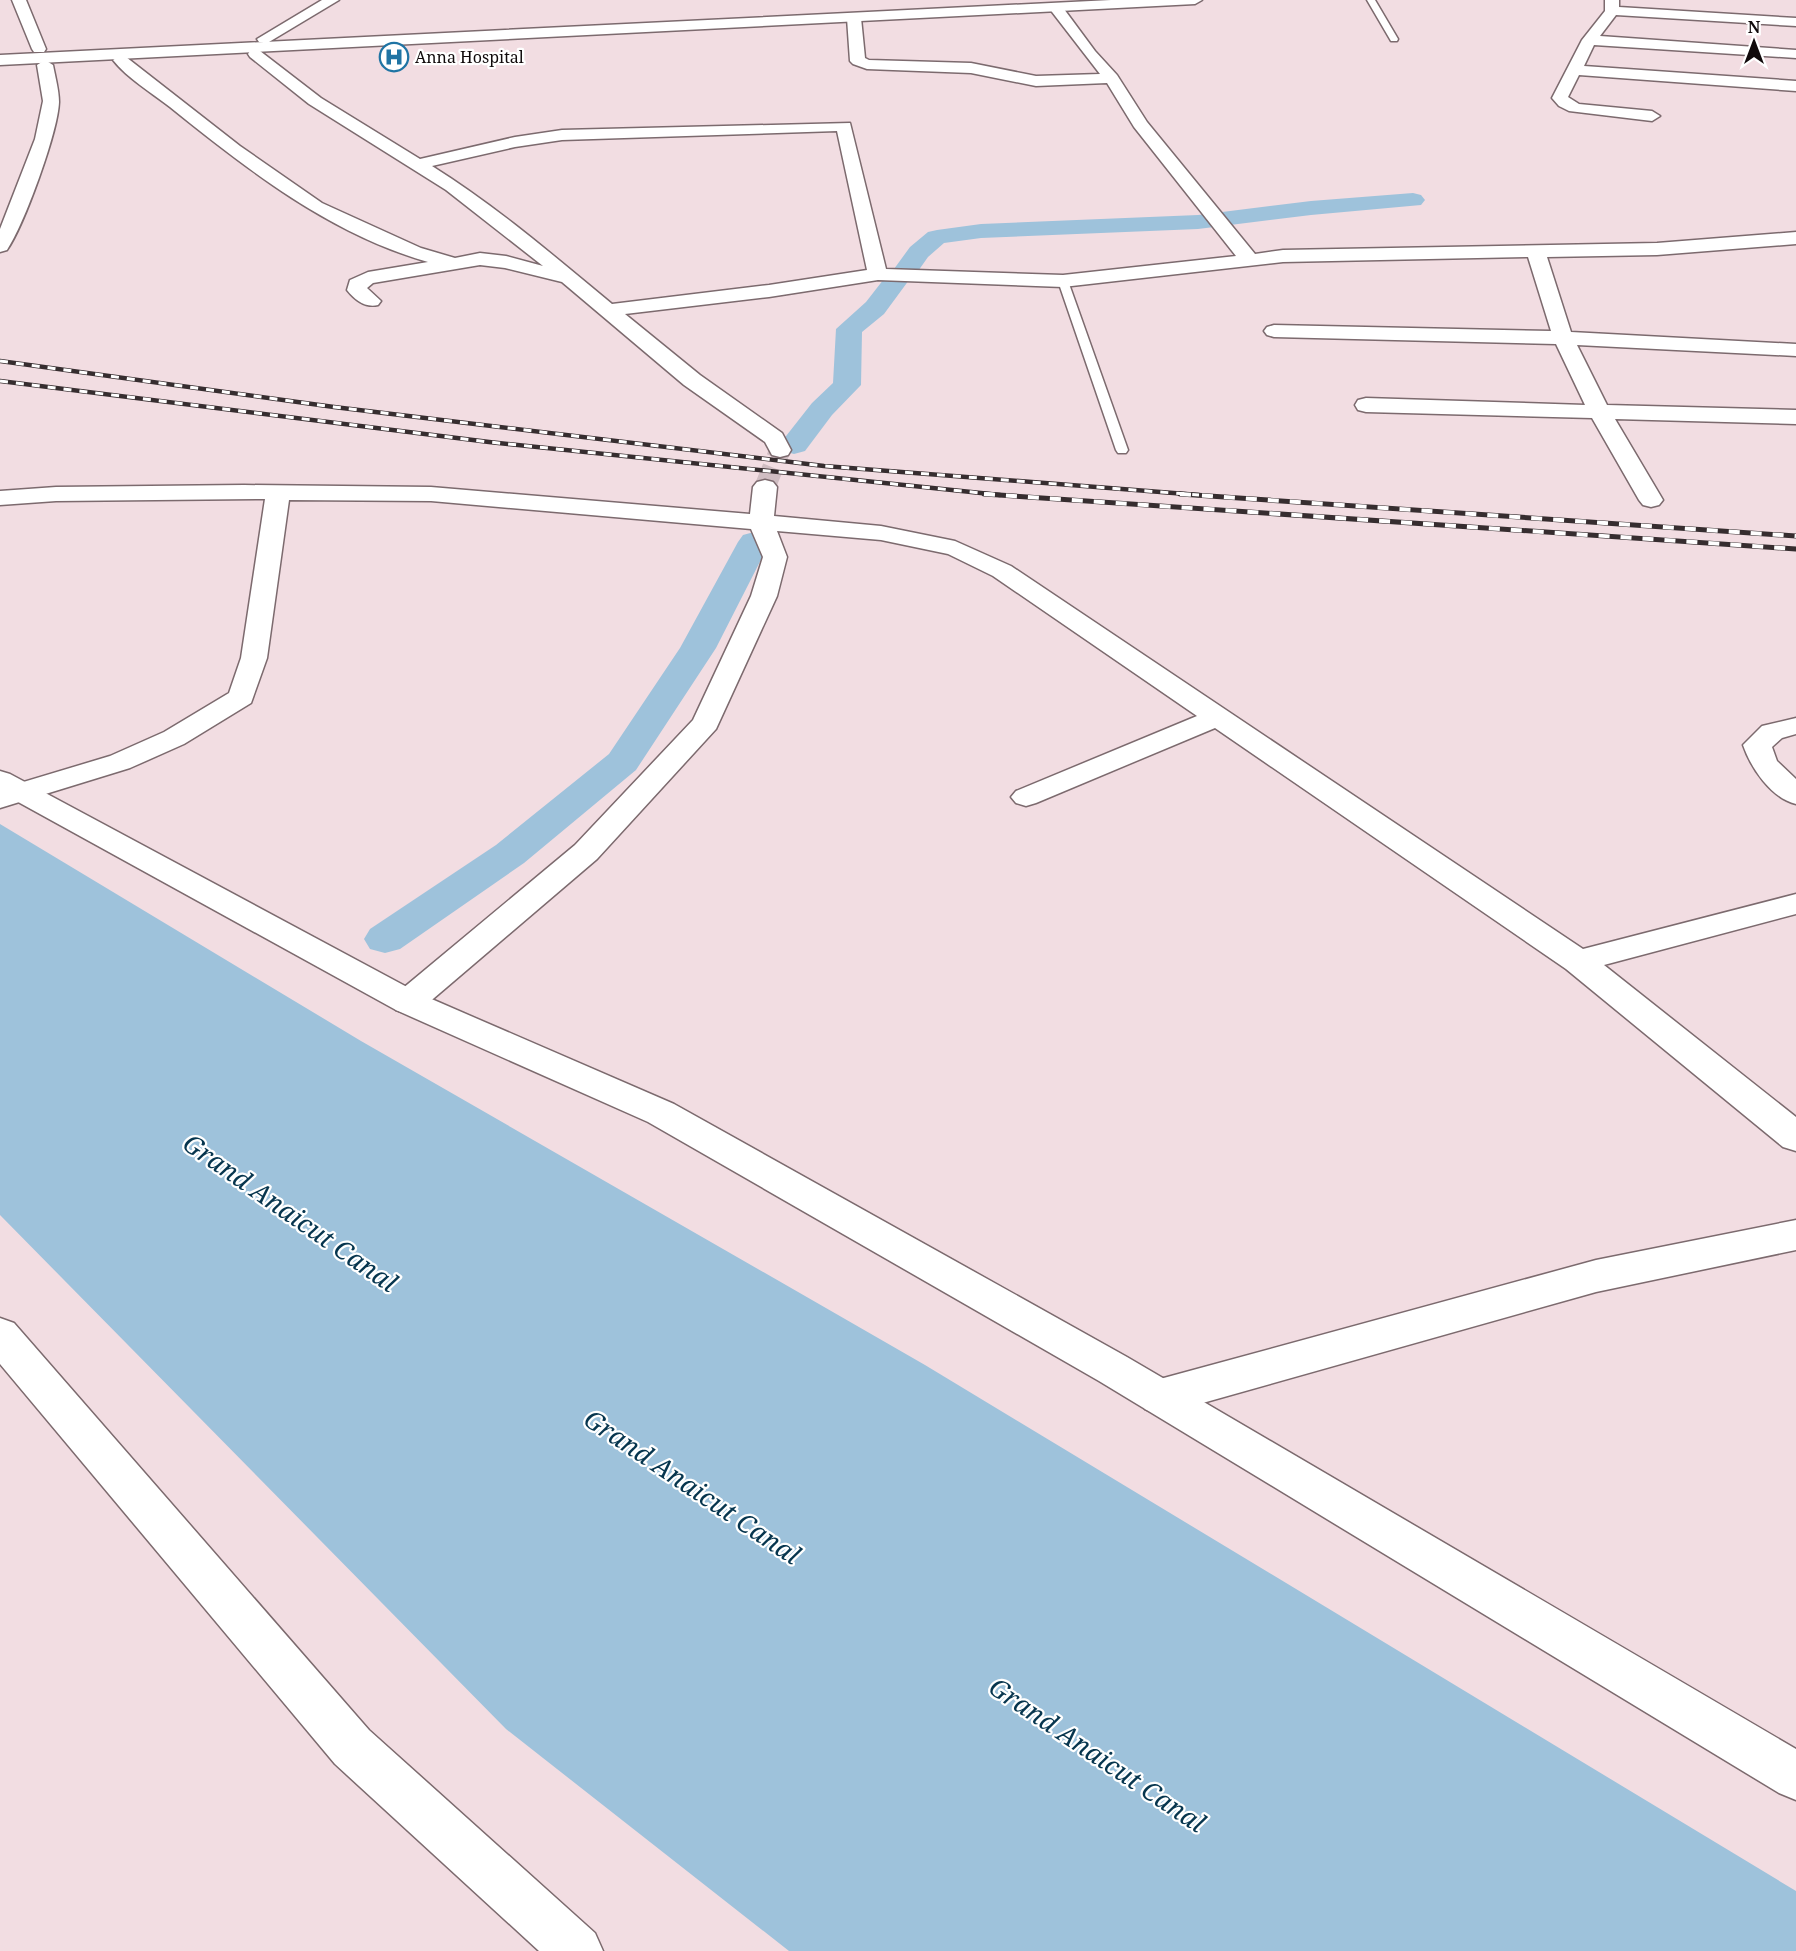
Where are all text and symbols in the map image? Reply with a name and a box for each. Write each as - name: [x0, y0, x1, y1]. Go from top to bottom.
- north arrow: [1724, 12, 1784, 72]
- text: N: [1748, 16, 1761, 38]
- hospital icon: Anna Hospital: [378, 41, 410, 73]
- place label: Anna Hospital: [415, 46, 524, 68]
- water label: Grand Anaicut Canal: [176, 1125, 405, 1300]
- water label: Grand Anaicut Canal: [577, 1400, 808, 1572]
- water label: Grand Anaicut Canal: [982, 1668, 1213, 1840]

